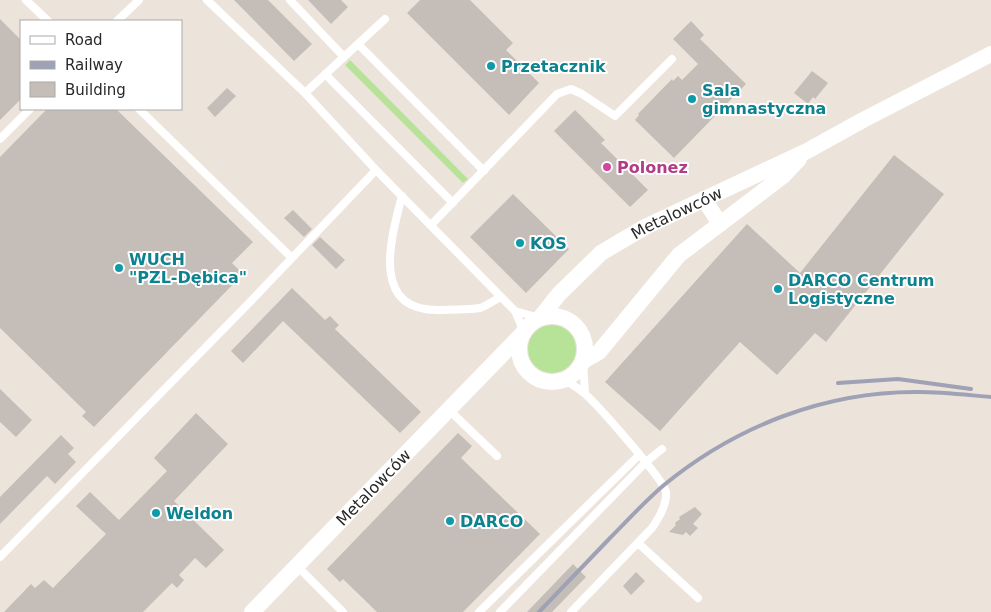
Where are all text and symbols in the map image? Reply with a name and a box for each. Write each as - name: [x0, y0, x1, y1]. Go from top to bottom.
- legend: [20, 20, 182, 110]
- text: Road: [65, 31, 103, 49]
- text: Railway: [65, 56, 123, 74]
- place label: Przetacznik: [501, 57, 606, 76]
- marker: Przetacznik: [485, 60, 497, 72]
- text: Building: [65, 81, 126, 99]
- place label: Sala gimnastyczna: [702, 81, 826, 118]
- marker: Sala gimnastyczna: [686, 93, 698, 105]
- place label: Polonez: [617, 158, 688, 177]
- marker: Polonez: [601, 161, 613, 173]
- street label: Metalowców: [627, 183, 725, 243]
- place label: KOS: [530, 234, 567, 253]
- marker: KOS: [514, 237, 526, 249]
- place label: WUCH "PZL-Dębica": [129, 250, 247, 287]
- marker: WUCH "PZL-Dębica": [113, 262, 125, 274]
- place label: DARCO Centrum Logistyczne: [788, 271, 934, 308]
- marker: DARCO Centrum Logistyczne: [772, 283, 784, 295]
- street label: Metalowców: [332, 445, 414, 529]
- place label: Weldon: [166, 504, 233, 523]
- marker: Weldon: [150, 507, 162, 519]
- place label: DARCO: [460, 512, 523, 531]
- marker: DARCO: [444, 515, 456, 527]

